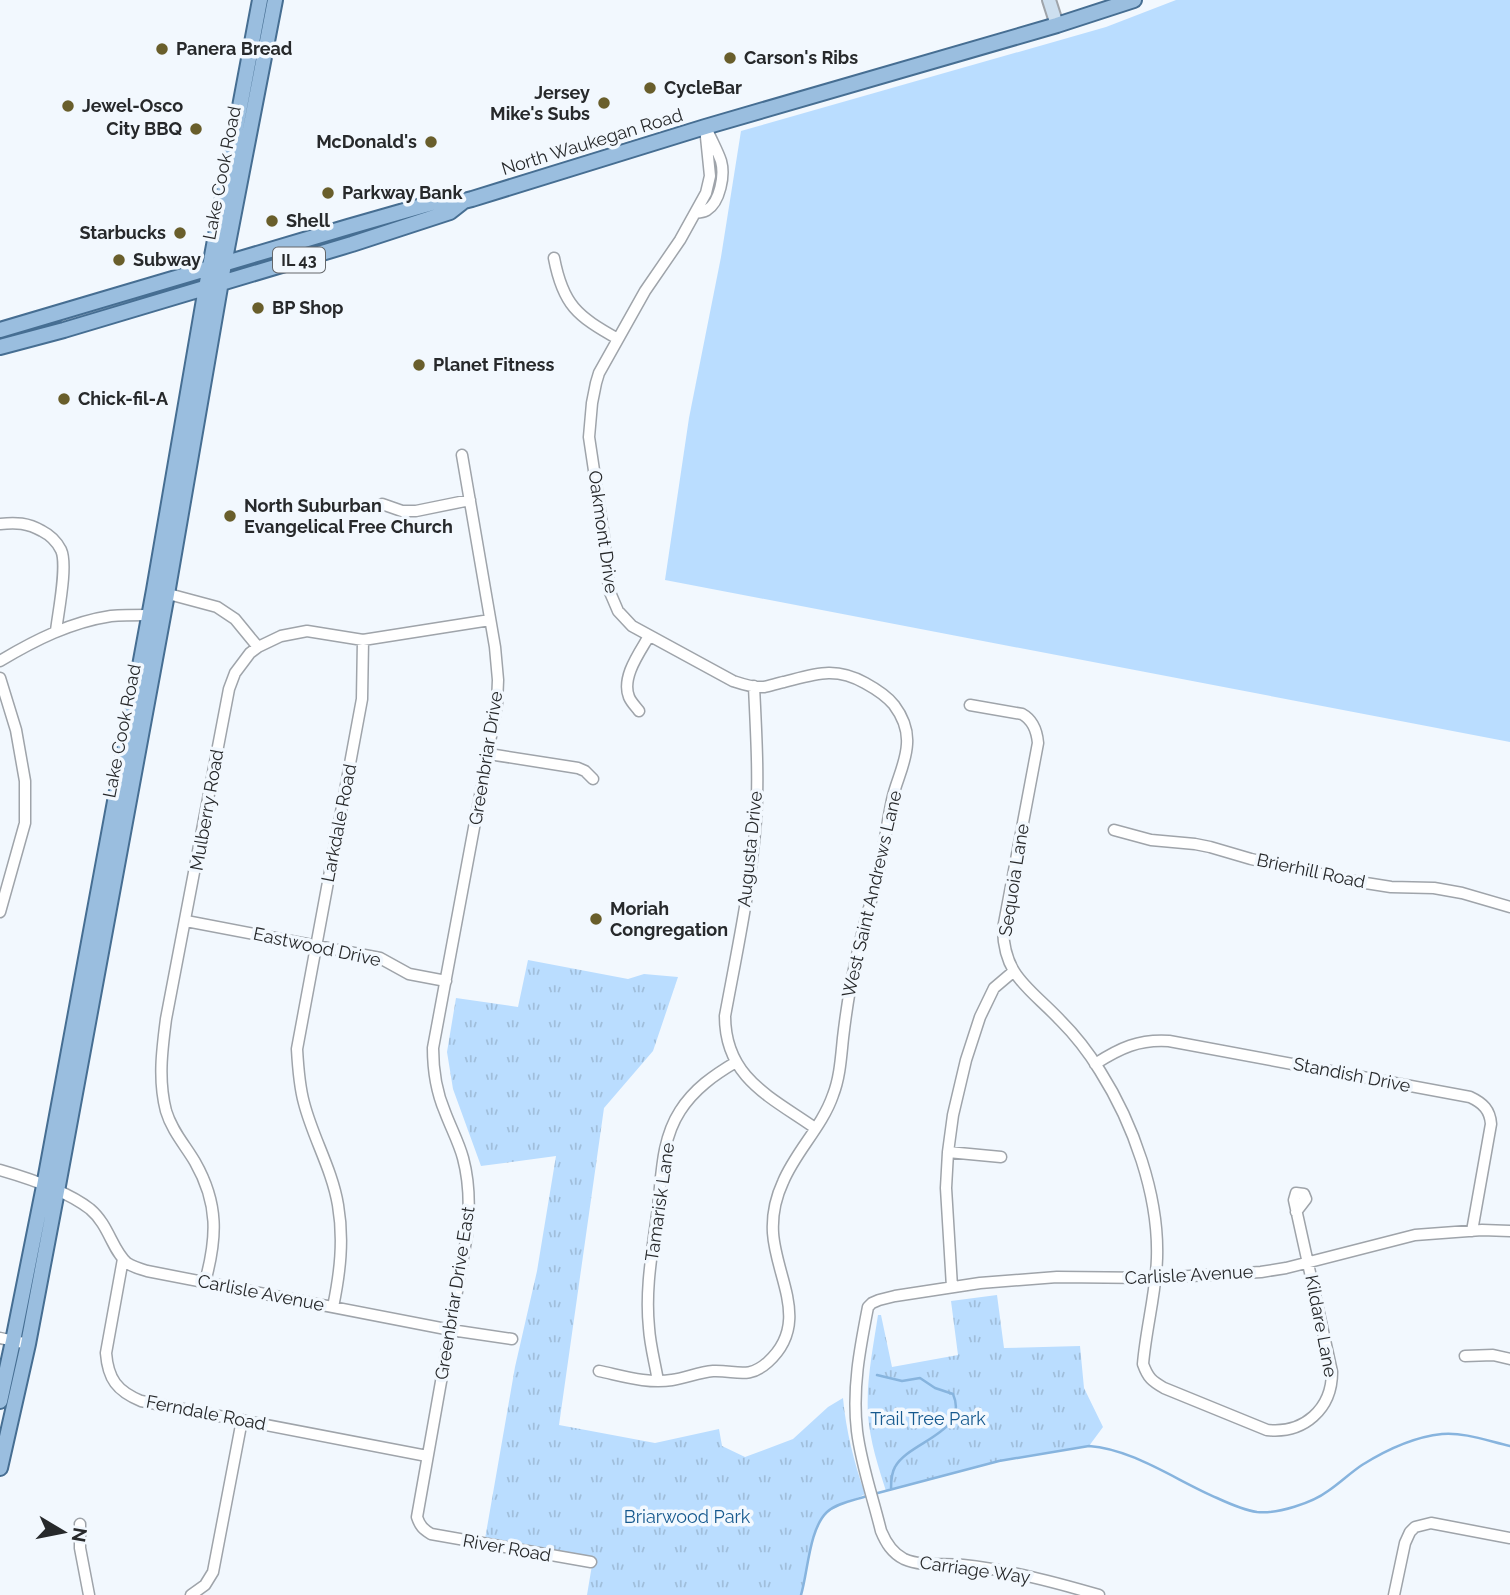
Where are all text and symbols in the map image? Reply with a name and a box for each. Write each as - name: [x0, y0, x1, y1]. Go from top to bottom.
- place label: Panera Bread: [176, 38, 292, 59]
- marker: Panera Bread: [154, 41, 170, 57]
- place label: Carson's Ribs: [744, 47, 858, 68]
- marker: Carson's Ribs: [722, 50, 738, 66]
- place label: CycleBar: [664, 77, 742, 98]
- marker: CycleBar: [642, 80, 658, 96]
- place label: Jersey Mike's Subs: [490, 82, 590, 124]
- place label: Jewel-Osco: [82, 95, 183, 116]
- marker: Jersey Mike's Subs: [596, 95, 612, 111]
- marker: Jewel-Osco: [60, 98, 76, 114]
- street label: Lake Cook Road: [198, 104, 245, 241]
- street label: North Waukegan Road: [499, 104, 685, 179]
- place label: City BBQ: [106, 118, 182, 139]
- marker: City BBQ: [188, 121, 204, 137]
- place label: McDonald's: [316, 131, 417, 152]
- marker: McDonald's: [423, 134, 439, 150]
- place label: Parkway Bank: [342, 182, 463, 203]
- marker: Parkway Bank: [320, 185, 336, 201]
- place label: Shell: [286, 210, 330, 231]
- marker: Shell: [264, 213, 280, 229]
- place label: Starbucks: [79, 222, 166, 243]
- marker: Starbucks: [172, 225, 188, 241]
- road number: IL 43: [273, 248, 325, 272]
- place label: Subway: [133, 249, 201, 270]
- marker: Subway: [111, 252, 127, 268]
- place label: BP Shop: [272, 297, 343, 318]
- marker: BP Shop: [250, 300, 266, 316]
- place label: Planet Fitness: [433, 354, 554, 375]
- marker: Planet Fitness: [411, 357, 427, 373]
- place label: Chick-fil-A: [78, 388, 169, 409]
- marker: Chick-fil-A: [56, 391, 72, 407]
- street label: Oakmont Drive: [584, 469, 623, 595]
- place label: North Suburban Evangelical Free Church: [244, 495, 453, 537]
- marker: North Suburban Evangelical Free Church: [222, 508, 238, 524]
- street label: Lake Cook Road: [98, 662, 145, 799]
- street label: Greenbriar Drive: [465, 689, 507, 826]
- street label: Mulberry Road: [186, 748, 228, 872]
- street label: Larkdale Road: [317, 762, 360, 884]
- street label: West Saint Andrews Lane: [837, 788, 906, 999]
- street label: Augusta Drive: [733, 789, 766, 908]
- street label: Sequoia Lane: [994, 822, 1033, 938]
- street label: Brierhill Road: [1255, 849, 1367, 892]
- place label: Moriah Congregation: [610, 898, 728, 940]
- marker: Moriah Congregation: [588, 911, 604, 927]
- street label: Eastwood Drive: [251, 923, 383, 970]
- street label: Standish Drive: [1292, 1053, 1413, 1096]
- street label: Tamarisk Lane: [641, 1141, 678, 1263]
- street label: Greenbriar Drive East: [430, 1205, 479, 1381]
- street label: Carlisle Avenue: [1124, 1261, 1254, 1288]
- street label: Carlisle Avenue: [196, 1270, 327, 1315]
- street label: Kildare Lane: [1301, 1273, 1342, 1379]
- street label: Ferndale Road: [144, 1391, 268, 1434]
- park label: Trail Tree Park: [870, 1408, 986, 1429]
- north arrow: [28, 1497, 98, 1567]
- park label: Briarwood Park: [624, 1506, 751, 1527]
- text: N: [68, 1526, 92, 1544]
- street label: River Road: [461, 1529, 553, 1566]
- street label: Carriage Way: [918, 1551, 1032, 1588]

